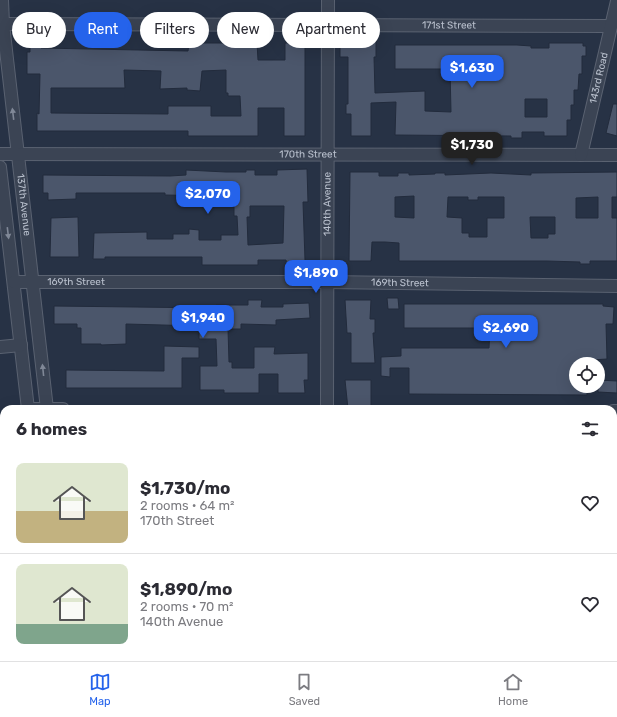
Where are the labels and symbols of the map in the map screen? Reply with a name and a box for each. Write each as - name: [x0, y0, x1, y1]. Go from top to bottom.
- street label: 171st Street: [422, 19, 476, 32]
- street label: 143rd Road: [587, 51, 611, 105]
- pin: $1,630: [439, 55, 505, 89]
- one-way arrow: [10, 108, 16, 120]
- pin: $1,730: [439, 132, 505, 166]
- street label: 170th Street: [279, 148, 337, 161]
- street label: 140th Avenue: [321, 172, 334, 236]
- street label: 137th Avenue: [14, 173, 33, 237]
- pin: $2,070: [175, 181, 241, 215]
- one-way arrow: [5, 227, 11, 239]
- pin: $1,890: [283, 260, 349, 294]
- street label: 169th Street: [47, 276, 105, 288]
- street label: 169th Street: [371, 277, 429, 289]
- pin: $1,940: [170, 305, 236, 339]
- pin: $2,690: [473, 315, 539, 349]
- one-way arrow: [39, 364, 46, 376]

